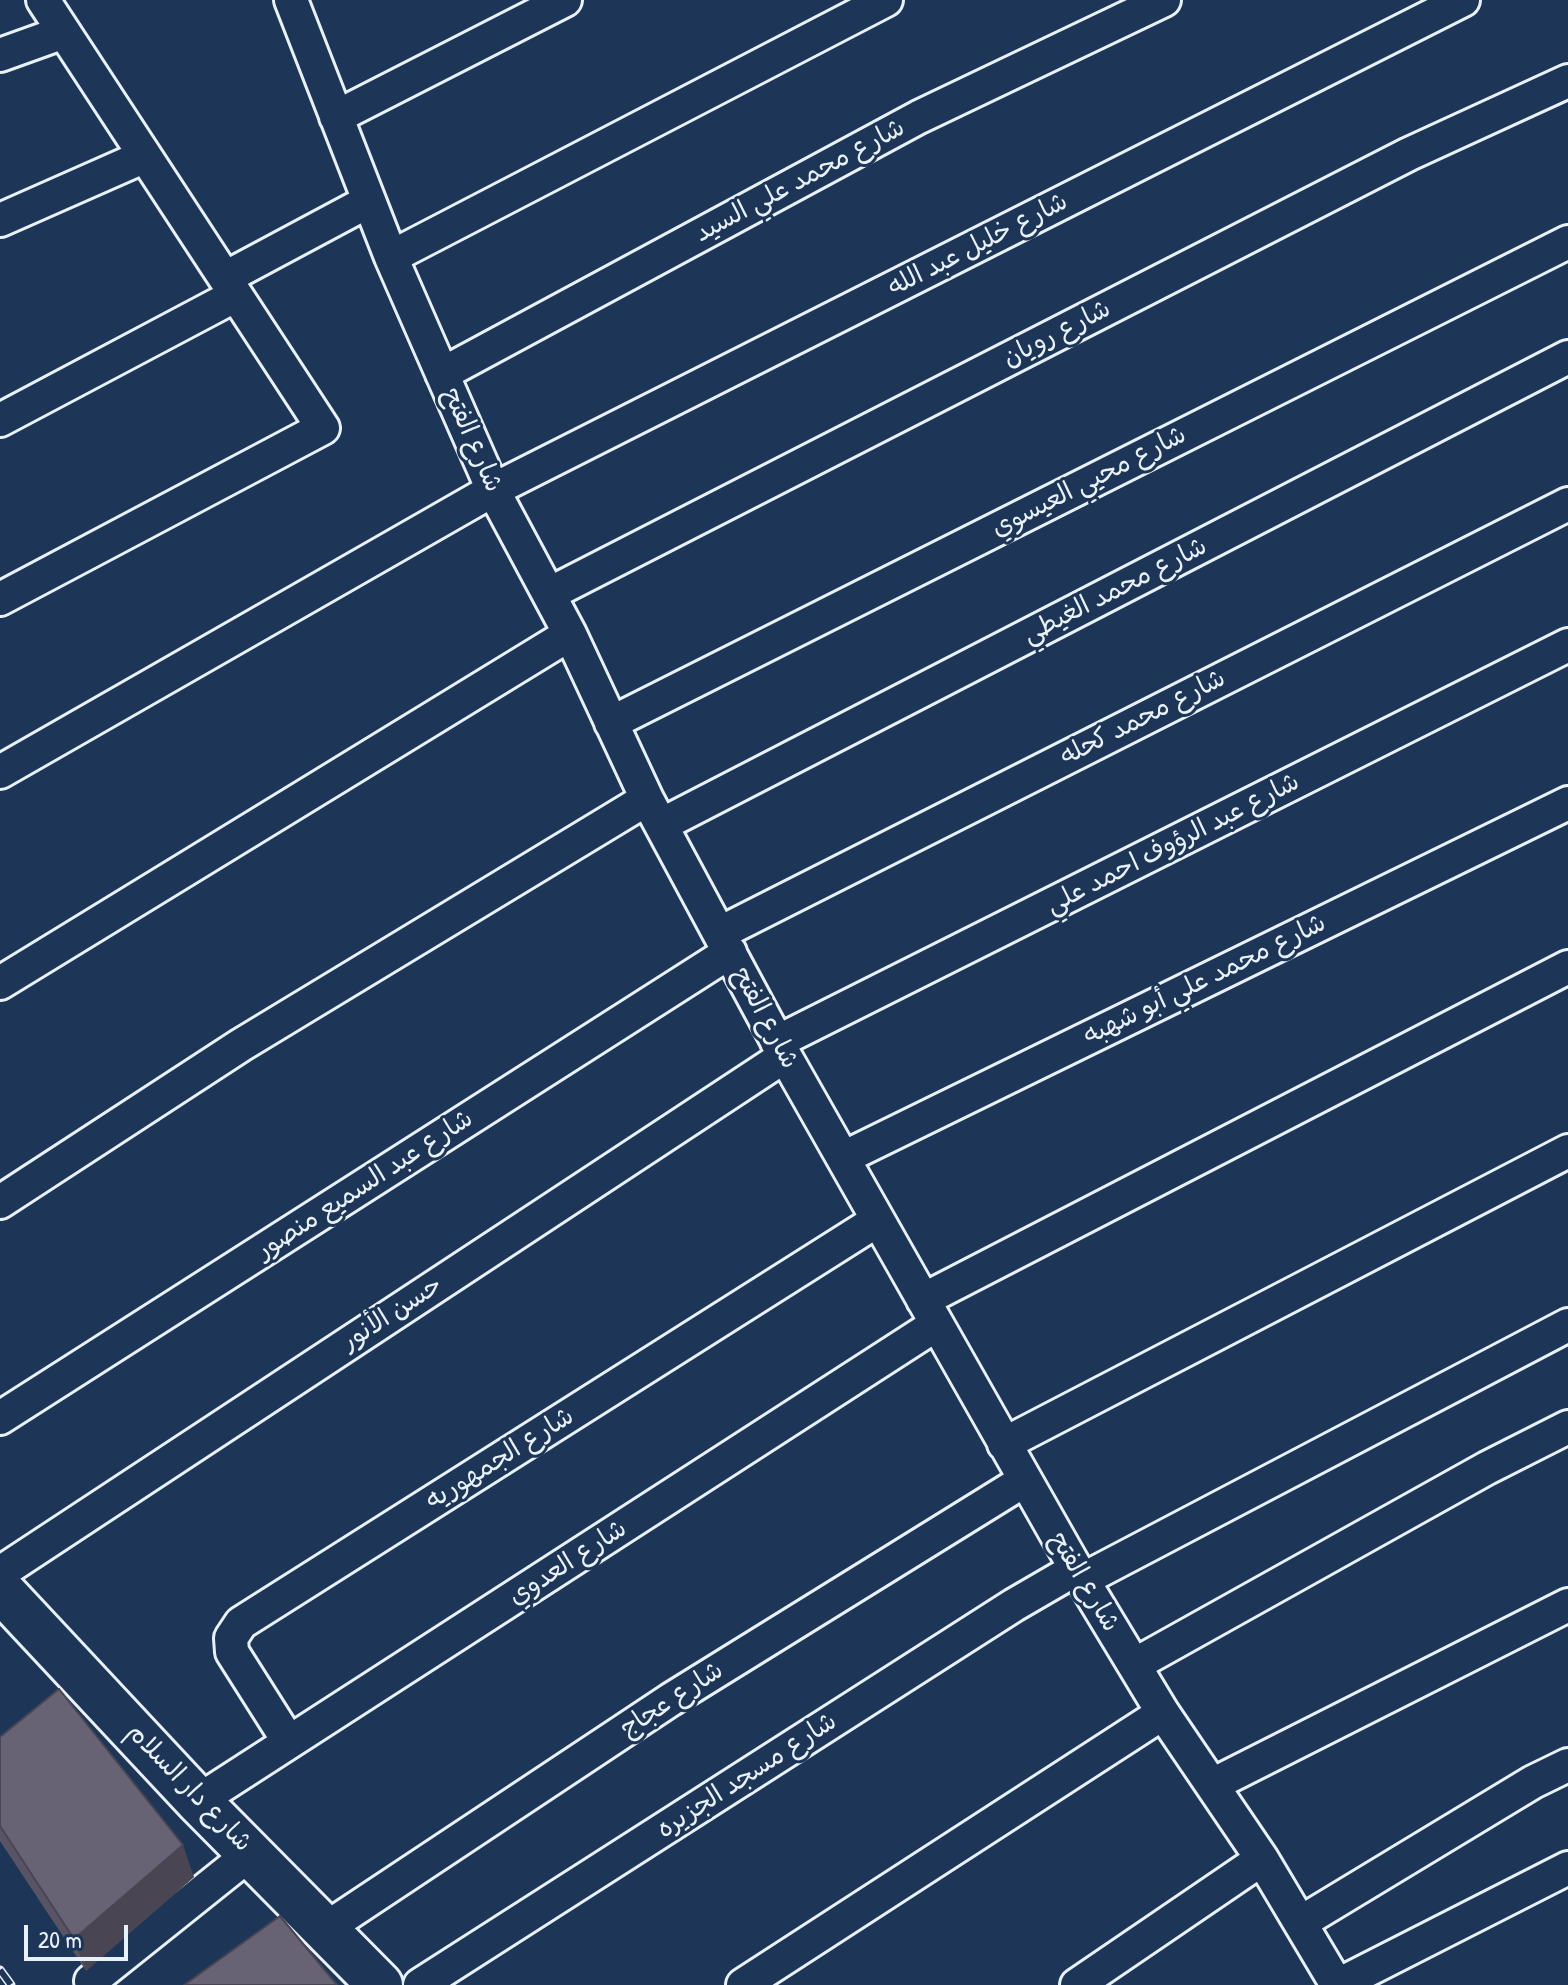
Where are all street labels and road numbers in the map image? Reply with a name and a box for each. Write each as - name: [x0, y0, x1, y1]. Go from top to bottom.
- street label: شارع محمد علي السيد: [690, 112, 910, 250]
- street label: شارع خليل عبد الله: [883, 186, 1073, 304]
- street label: شارع رويان: [998, 294, 1116, 374]
- street label: شارع الفتح: [435, 383, 509, 497]
- street label: شارع محيي العيسوي: [986, 419, 1192, 545]
- street label: شارع محمد الغيطي: [1018, 531, 1212, 651]
- street label: شارع محمد كحله: [1055, 663, 1231, 773]
- street label: شارع عبد الرؤوف احمد علي: [1041, 767, 1305, 921]
- street label: شارع محمد علي أبو شهبه: [1079, 908, 1331, 1052]
- street label: شارع الفتح: [725, 962, 805, 1074]
- street label: شارع عبد السميع منصور: [251, 1103, 479, 1267]
- street label: حسن الأنور: [335, 1270, 449, 1358]
- street label: شارع الجمهوريه: [420, 1401, 580, 1517]
- street label: شارع العدوي: [503, 1513, 633, 1613]
- street label: شارع الفتح: [1042, 1526, 1126, 1638]
- street label: شارع عجاج: [615, 1655, 729, 1745]
- street label: شارع مسجد الجزيره: [651, 1706, 843, 1846]
- street label: شارع دار السلام: [120, 1717, 258, 1859]

